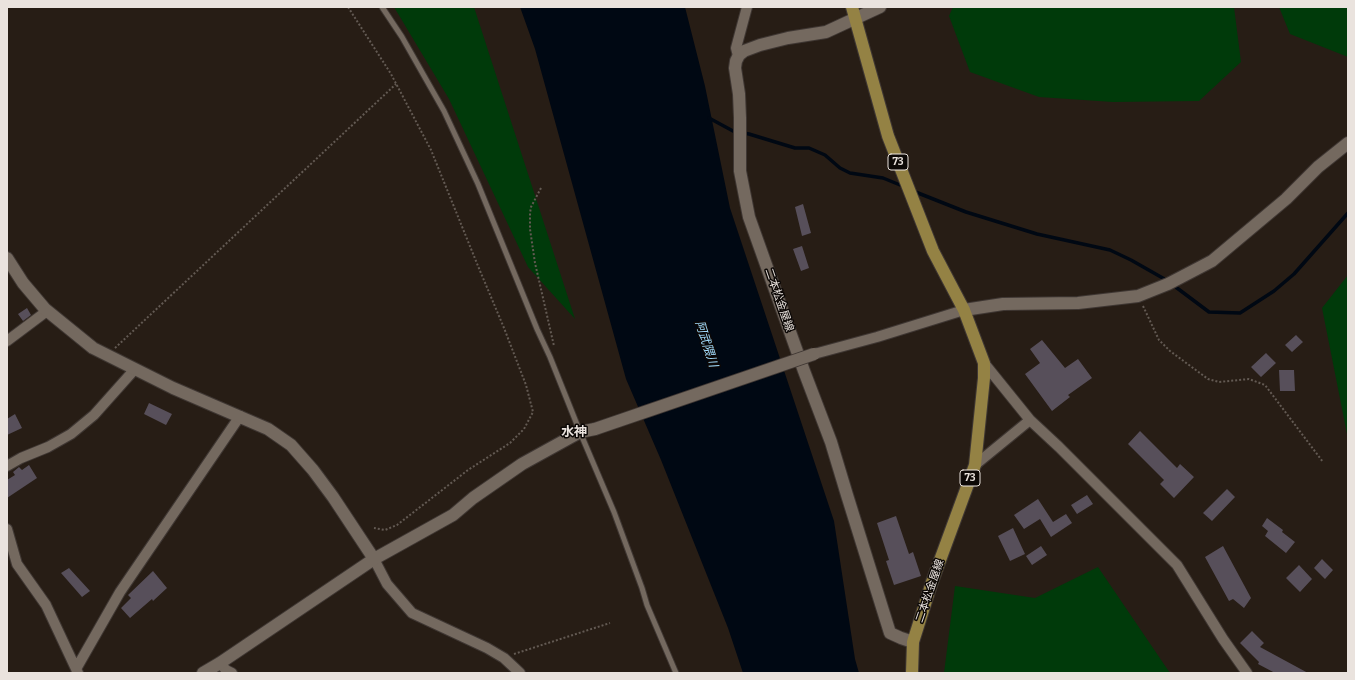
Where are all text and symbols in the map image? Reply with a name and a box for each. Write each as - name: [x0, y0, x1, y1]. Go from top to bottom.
- road number: 73: [888, 154, 908, 170]
- street label: 二本松金屋線: [762, 267, 796, 333]
- water label: 阿武隈川: [692, 319, 720, 369]
- district label: 水神: [561, 424, 587, 440]
- road number: 73: [960, 470, 980, 486]
- street label: 二本松金屋線: [913, 558, 947, 624]

